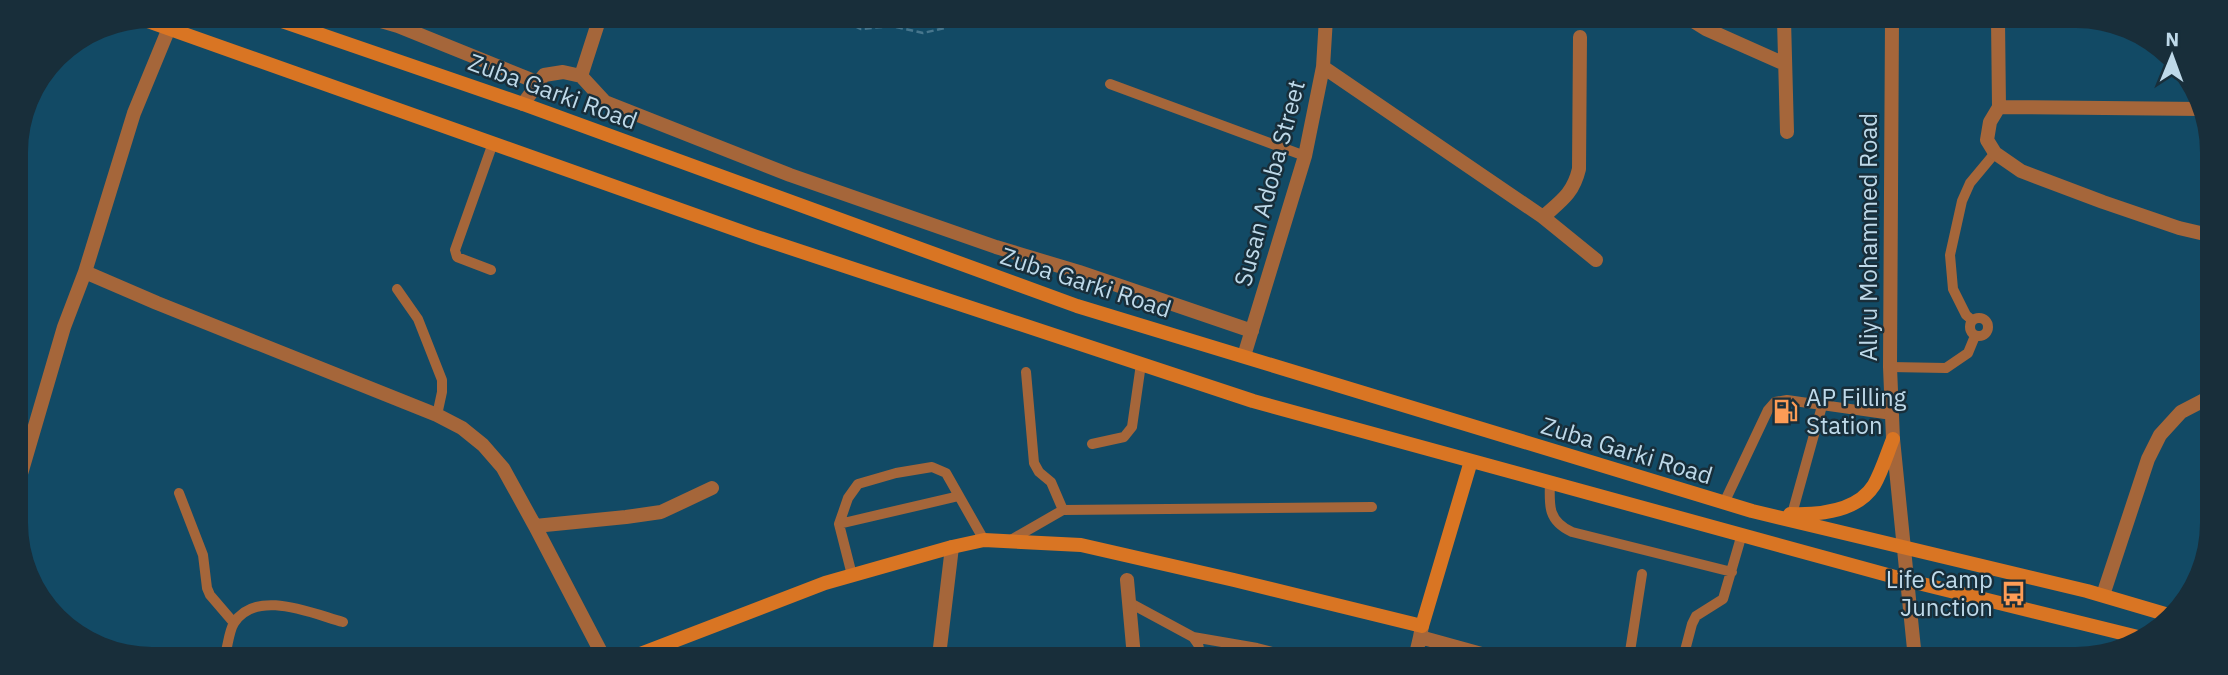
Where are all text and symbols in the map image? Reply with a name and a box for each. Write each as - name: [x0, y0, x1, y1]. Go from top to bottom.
- north arrow: [2137, 21, 2207, 91]
- text: N: [2165, 27, 2179, 51]
- street label: Zuba Garki Road: [464, 46, 642, 136]
- street label: Susan Adoba Street: [1226, 76, 1312, 290]
- street label: Aliyu Mohammed Road: [1852, 113, 1884, 361]
- street label: Zuba Garki Road: [997, 239, 1175, 325]
- place label: AP Filling Station: [1806, 381, 1907, 441]
- fuel station icon: AP Filling Station: [1772, 397, 1800, 425]
- street label: Zuba Garki Road: [1537, 409, 1717, 491]
- place label: Life Camp Junction: [1886, 563, 1993, 623]
- bus stop icon: Life Camp Junction: [1999, 579, 2027, 607]

